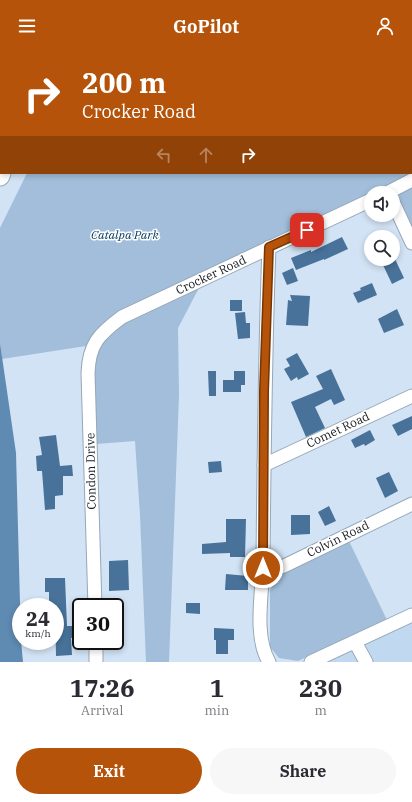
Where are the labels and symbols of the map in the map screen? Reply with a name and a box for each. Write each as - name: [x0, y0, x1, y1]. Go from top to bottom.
- pin: [290, 213, 324, 247]
- park label: Catalpa Park: [91, 227, 160, 242]
- street label: Crocker Road: [173, 252, 248, 297]
- street label: Comet Road: [304, 408, 372, 451]
- street label: Condon Drive: [82, 432, 99, 510]
- street label: Colvin Road: [304, 517, 371, 560]
- position arrow: [242, 547, 284, 589]
- speed limit sign: 30: [72, 598, 124, 650]

